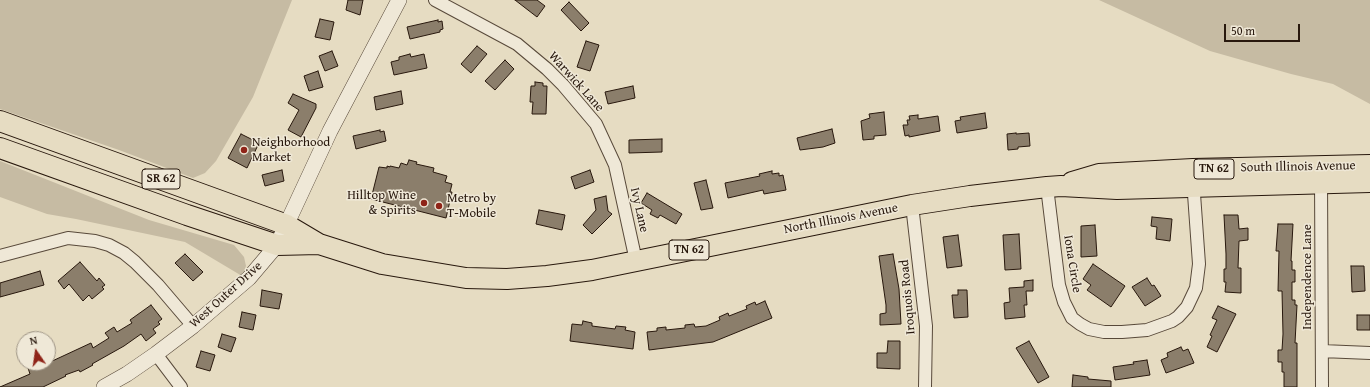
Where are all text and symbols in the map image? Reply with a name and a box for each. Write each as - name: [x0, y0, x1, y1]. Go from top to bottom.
- scale bar: [1226, 16, 1302, 42]
- text: 50 m: [1231, 22, 1255, 39]
- street label: Warwick Lane: [545, 49, 607, 115]
- place label: Neighborhood Market: [252, 135, 330, 166]
- marker: Neighborhood Market: [239, 145, 249, 155]
- street label: South Illinois Avenue: [1240, 158, 1356, 176]
- road number: TN 62: [1194, 159, 1234, 179]
- road number: SR 62: [142, 169, 180, 189]
- street label: Ivy Lane: [626, 186, 652, 234]
- place label: Hilltop Wine & Spirits: [347, 188, 416, 219]
- place label: Metro by T-Mobile: [447, 191, 496, 222]
- marker: Hilltop Wine & Spirits: [419, 198, 429, 208]
- street label: North Illinois Avenue: [783, 200, 899, 238]
- marker: Metro by T-Mobile: [434, 201, 444, 211]
- street label: Independence Lane: [1300, 224, 1316, 330]
- street label: Iona Circle: [1060, 234, 1084, 294]
- road number: TN 62: [669, 240, 709, 260]
- street label: West Outer Drive: [186, 258, 266, 332]
- street label: Iroquois Road: [897, 259, 919, 335]
- north arrow: [16, 331, 56, 371]
- text: N: [28, 332, 39, 349]

